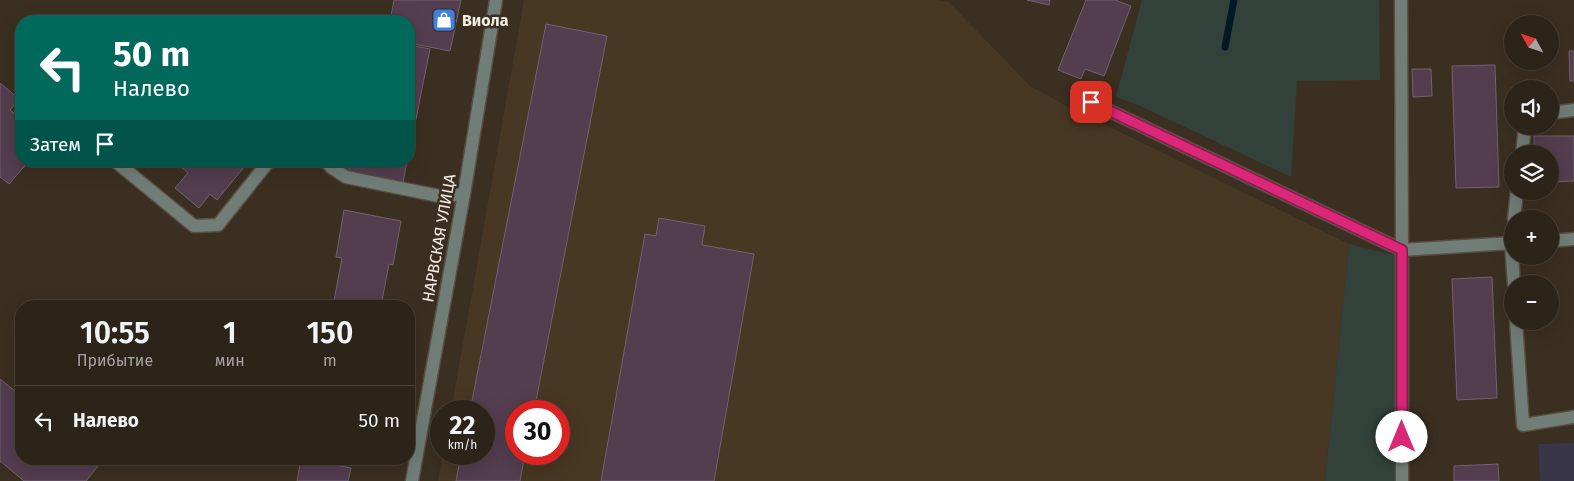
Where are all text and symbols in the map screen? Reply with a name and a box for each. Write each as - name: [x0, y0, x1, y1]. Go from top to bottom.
- shop icon: Виола: [431, 7, 457, 33]
- place label: Виола: [462, 11, 509, 30]
- north arrow: [1504, 15, 1559, 70]
- map controls: [1504, 15, 1559, 330]
- text: 50 m: [113, 33, 190, 75]
- icon: left: [30, 35, 95, 100]
- text: Налево: [113, 75, 190, 102]
- button: sound: [1504, 80, 1559, 135]
- pin: [1070, 81, 1112, 123]
- icon: arrive: [1077, 88, 1105, 116]
- icon: arrive: [91, 130, 119, 158]
- text: Затем: [30, 133, 81, 156]
- button: layers: [1504, 145, 1559, 200]
- street label: НАРВСКАЯ УЛИЦА: [418, 171, 460, 304]
- button: +: [1504, 210, 1559, 265]
- button: −: [1504, 275, 1559, 330]
- text: 10:55: [80, 315, 150, 351]
- text: 1: [223, 315, 237, 351]
- text: 150: [306, 315, 353, 351]
- text: Прибытие: [77, 351, 153, 370]
- text: мин: [215, 351, 245, 370]
- text: m: [323, 351, 337, 370]
- speed limit sign: 30: [505, 400, 570, 465]
- icon: left: [30, 407, 58, 435]
- text: Налево: [73, 409, 139, 432]
- text: 50 m: [359, 409, 400, 432]
- position arrow: [1375, 410, 1427, 462]
- text: 22: [450, 411, 475, 441]
- text: km/h: [448, 438, 477, 452]

